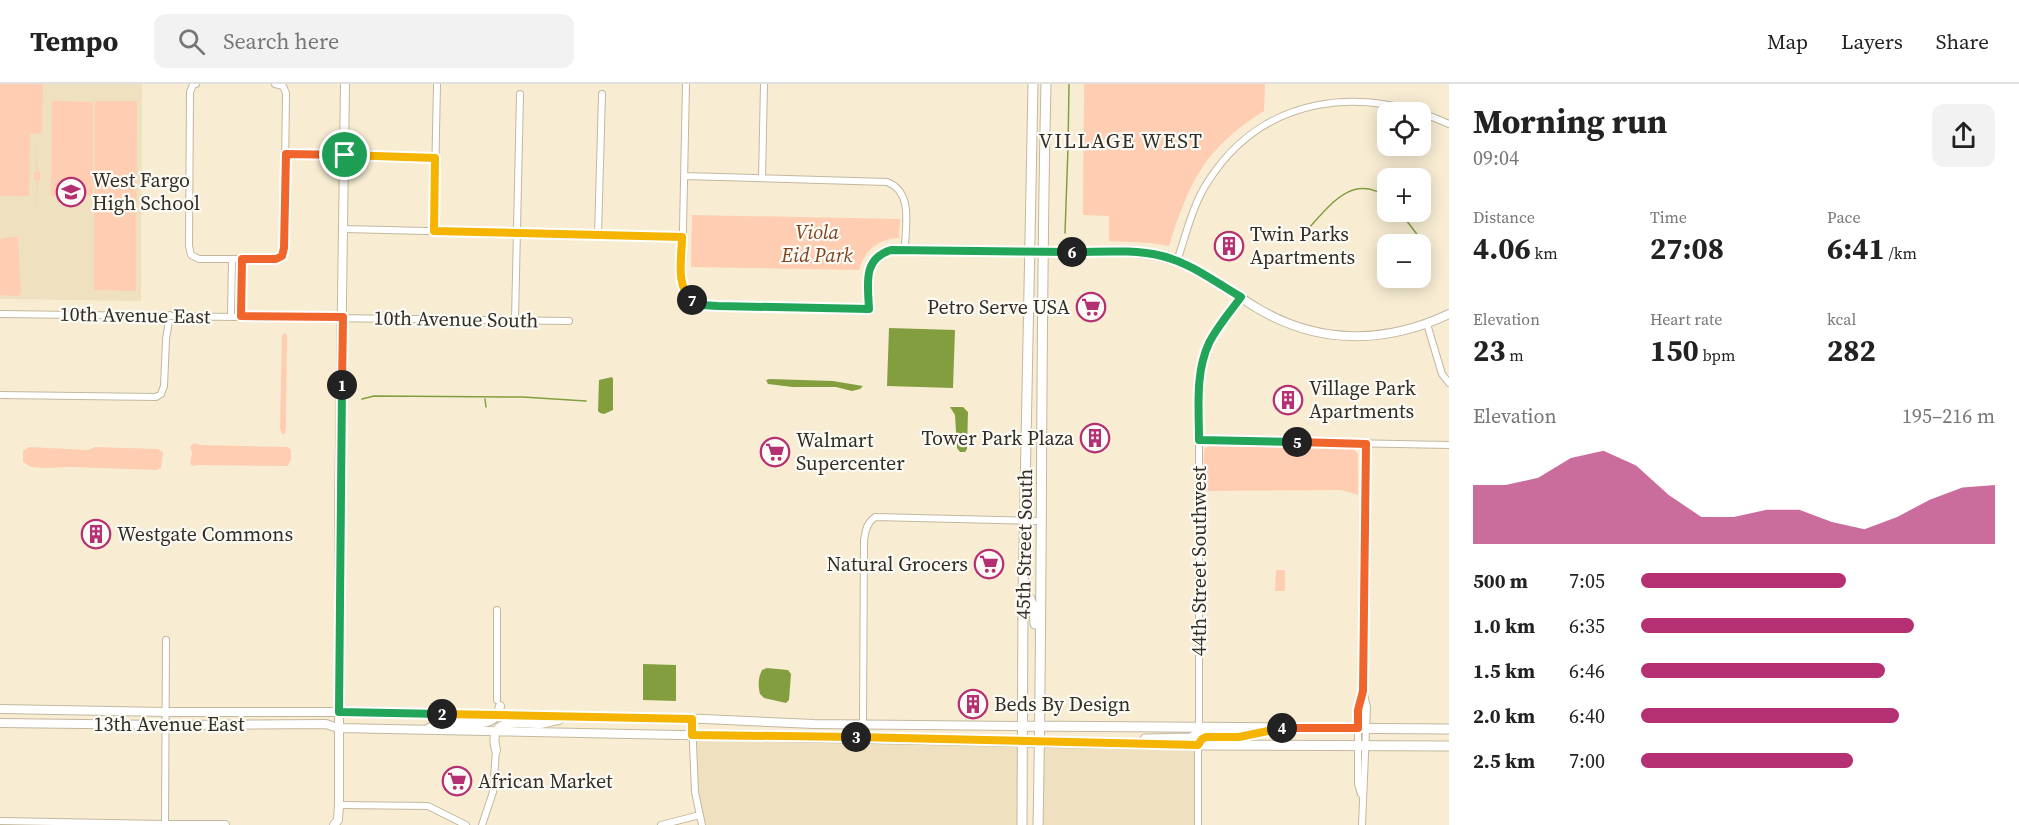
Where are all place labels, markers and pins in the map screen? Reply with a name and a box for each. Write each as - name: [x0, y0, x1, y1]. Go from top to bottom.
- pin: [319, 129, 370, 180]
- place label: West Fargo High School: [92, 166, 200, 217]
- school or university icon: West Fargo High School: [55, 176, 87, 208]
- place label: Twin Parks Apartments: [1250, 220, 1355, 271]
- building icon: Twin Parks Apartments: [1213, 230, 1245, 262]
- pin: 6: [1057, 237, 1087, 267]
- pin: 7: [677, 285, 707, 315]
- supermarket icon: Petro Serve USA: [1075, 291, 1107, 323]
- place label: Petro Serve USA: [927, 293, 1071, 321]
- pin: 1: [327, 370, 357, 400]
- place label: Village Park Apartments: [1309, 374, 1416, 425]
- building icon: Village Park Apartments: [1272, 384, 1304, 416]
- building icon: Tower Park Plaza: [1079, 422, 1111, 454]
- place label: Tower Park Plaza: [921, 424, 1075, 452]
- place label: Walmart Supercenter: [796, 426, 905, 477]
- pin: 5: [1282, 427, 1312, 457]
- supermarket icon: Walmart Supercenter: [759, 436, 791, 468]
- building icon: Westgate Commons: [80, 518, 112, 550]
- place label: Westgate Commons: [117, 520, 293, 548]
- supermarket icon: Natural Grocers: [973, 548, 1005, 580]
- place label: Natural Grocers: [826, 550, 968, 578]
- building icon: Beds By Design: [957, 688, 989, 720]
- place label: Beds By Design: [994, 690, 1130, 718]
- pin: 2: [427, 699, 457, 729]
- pin: 4: [1267, 713, 1297, 743]
- pin: 3: [841, 722, 871, 752]
- supermarket icon: African Market: [441, 765, 473, 797]
- place label: African Market: [478, 767, 613, 795]

